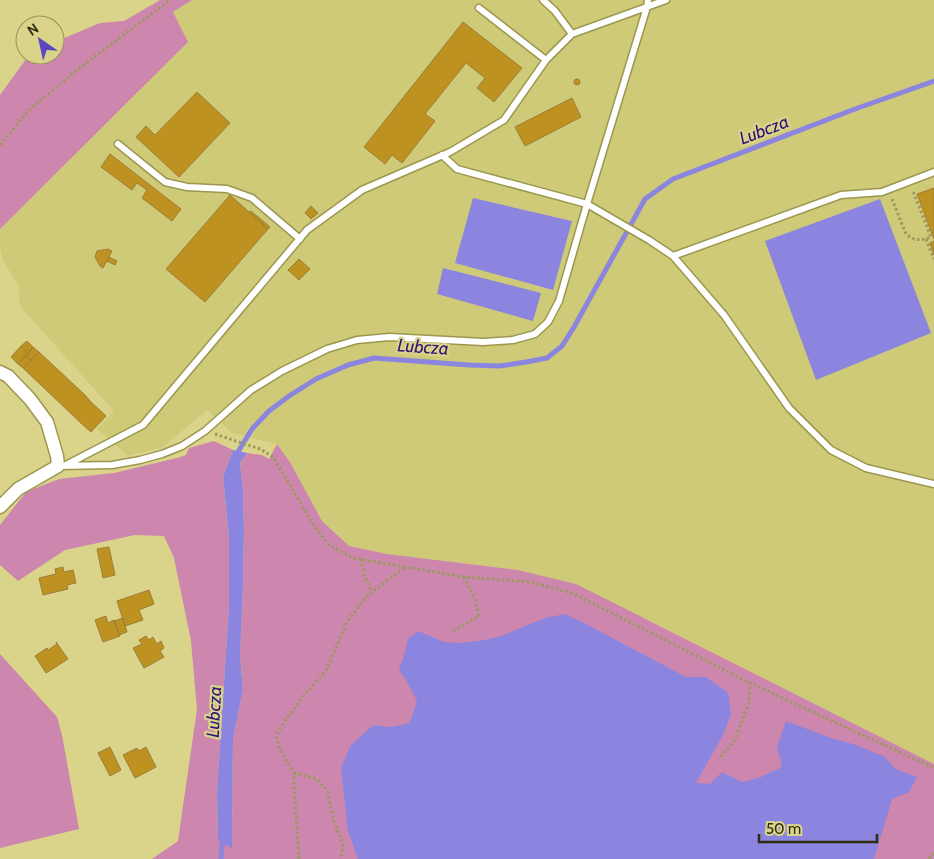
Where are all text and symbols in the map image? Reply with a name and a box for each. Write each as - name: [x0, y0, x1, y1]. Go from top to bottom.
- north arrow: [15, 15, 65, 65]
- text: N: [24, 19, 42, 39]
- water label: Lubcza: [736, 111, 792, 149]
- water label: Lubcza: [397, 334, 449, 360]
- water label: Lubcza: [202, 686, 226, 738]
- scale bar: [759, 812, 876, 844]
- text: 50 m: [766, 820, 801, 838]

